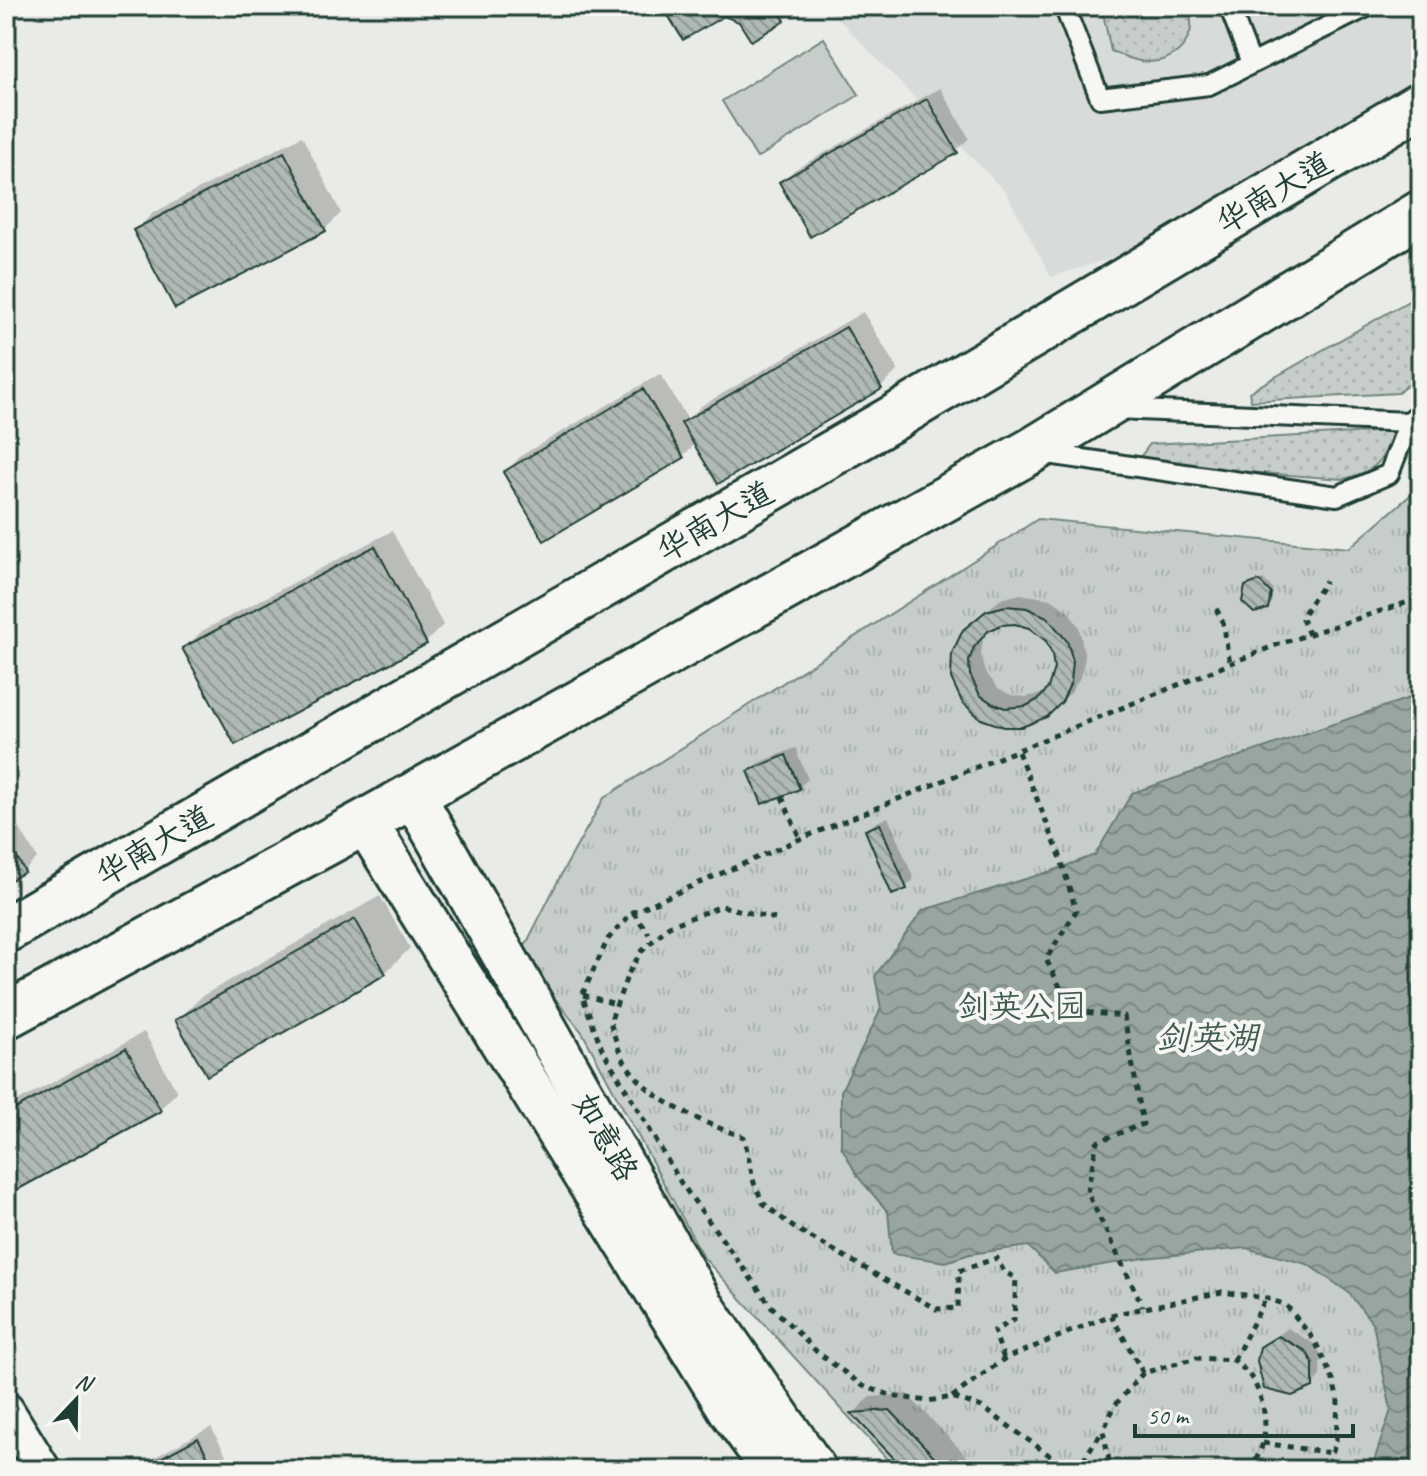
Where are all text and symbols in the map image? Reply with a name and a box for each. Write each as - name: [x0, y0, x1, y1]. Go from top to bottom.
- street label: 华南大道: [1209, 142, 1340, 243]
- street label: 华南大道: [650, 472, 781, 571]
- street label: 华南大道: [89, 796, 220, 895]
- park label: 剑英公园: [958, 986, 1086, 1027]
- water label: 剑英湖: [1156, 1016, 1261, 1059]
- street label: 如意路: [564, 1085, 647, 1189]
- north arrow: [36, 1360, 116, 1440]
- text: N: [72, 1367, 98, 1399]
- scale bar: [1135, 1388, 1353, 1438]
- text: 50 m: [1147, 1401, 1190, 1431]

